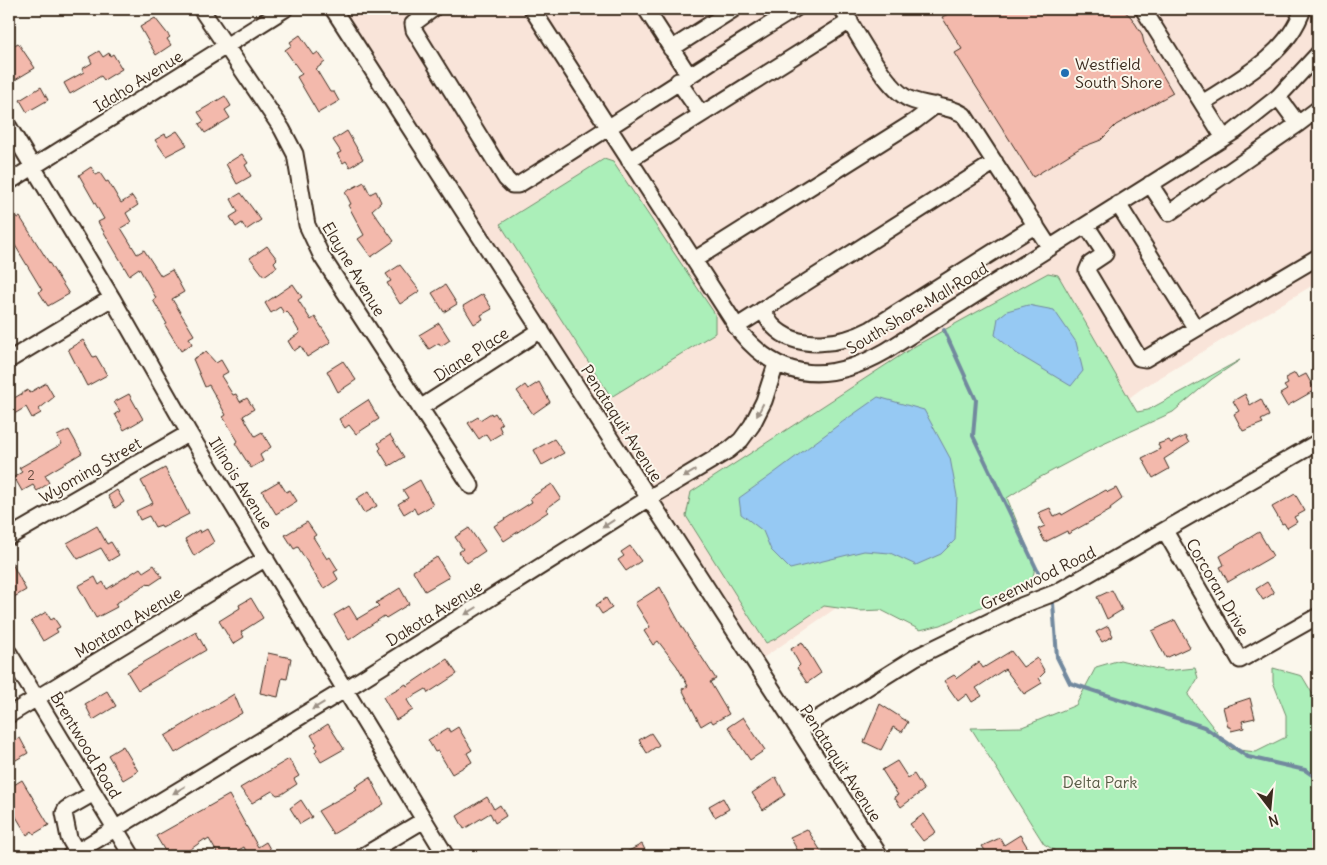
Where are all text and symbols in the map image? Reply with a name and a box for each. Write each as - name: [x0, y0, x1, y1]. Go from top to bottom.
- street label: Idaho Avenue: [90, 46, 186, 116]
- place label: Westfield South Shore: [1075, 54, 1162, 92]
- marker: Westfield South Shore: [1059, 67, 1071, 79]
- street label: Elayne Avenue: [318, 218, 390, 320]
- street label: South Shore Mall Road: [843, 258, 991, 358]
- street label: Diane Place: [430, 323, 512, 385]
- street label: Penataquit Avenue: [577, 361, 667, 485]
- one-way arrow: [756, 403, 764, 417]
- street label: Wyoming Street: [35, 432, 145, 507]
- street label: Illinois Avenue: [205, 433, 277, 533]
- house number: 2: [27, 466, 35, 484]
- one-way arrow: [682, 470, 695, 479]
- one-way arrow: [601, 520, 615, 529]
- street label: Corcoran Drive: [1182, 535, 1254, 639]
- street label: Greenwood Road: [977, 542, 1099, 614]
- street label: Dakota Avenue: [382, 576, 486, 650]
- street label: Montana Avenue: [71, 582, 185, 662]
- one-way arrow: [464, 606, 477, 616]
- street label: Brentwood Road: [46, 688, 126, 802]
- one-way arrow: [311, 701, 324, 710]
- street label: Penataquit Avenue: [796, 701, 886, 825]
- park label: Delta Park: [1063, 772, 1137, 792]
- north arrow: [1244, 782, 1294, 832]
- one-way arrow: [172, 786, 185, 795]
- text: N: [1266, 811, 1281, 830]

